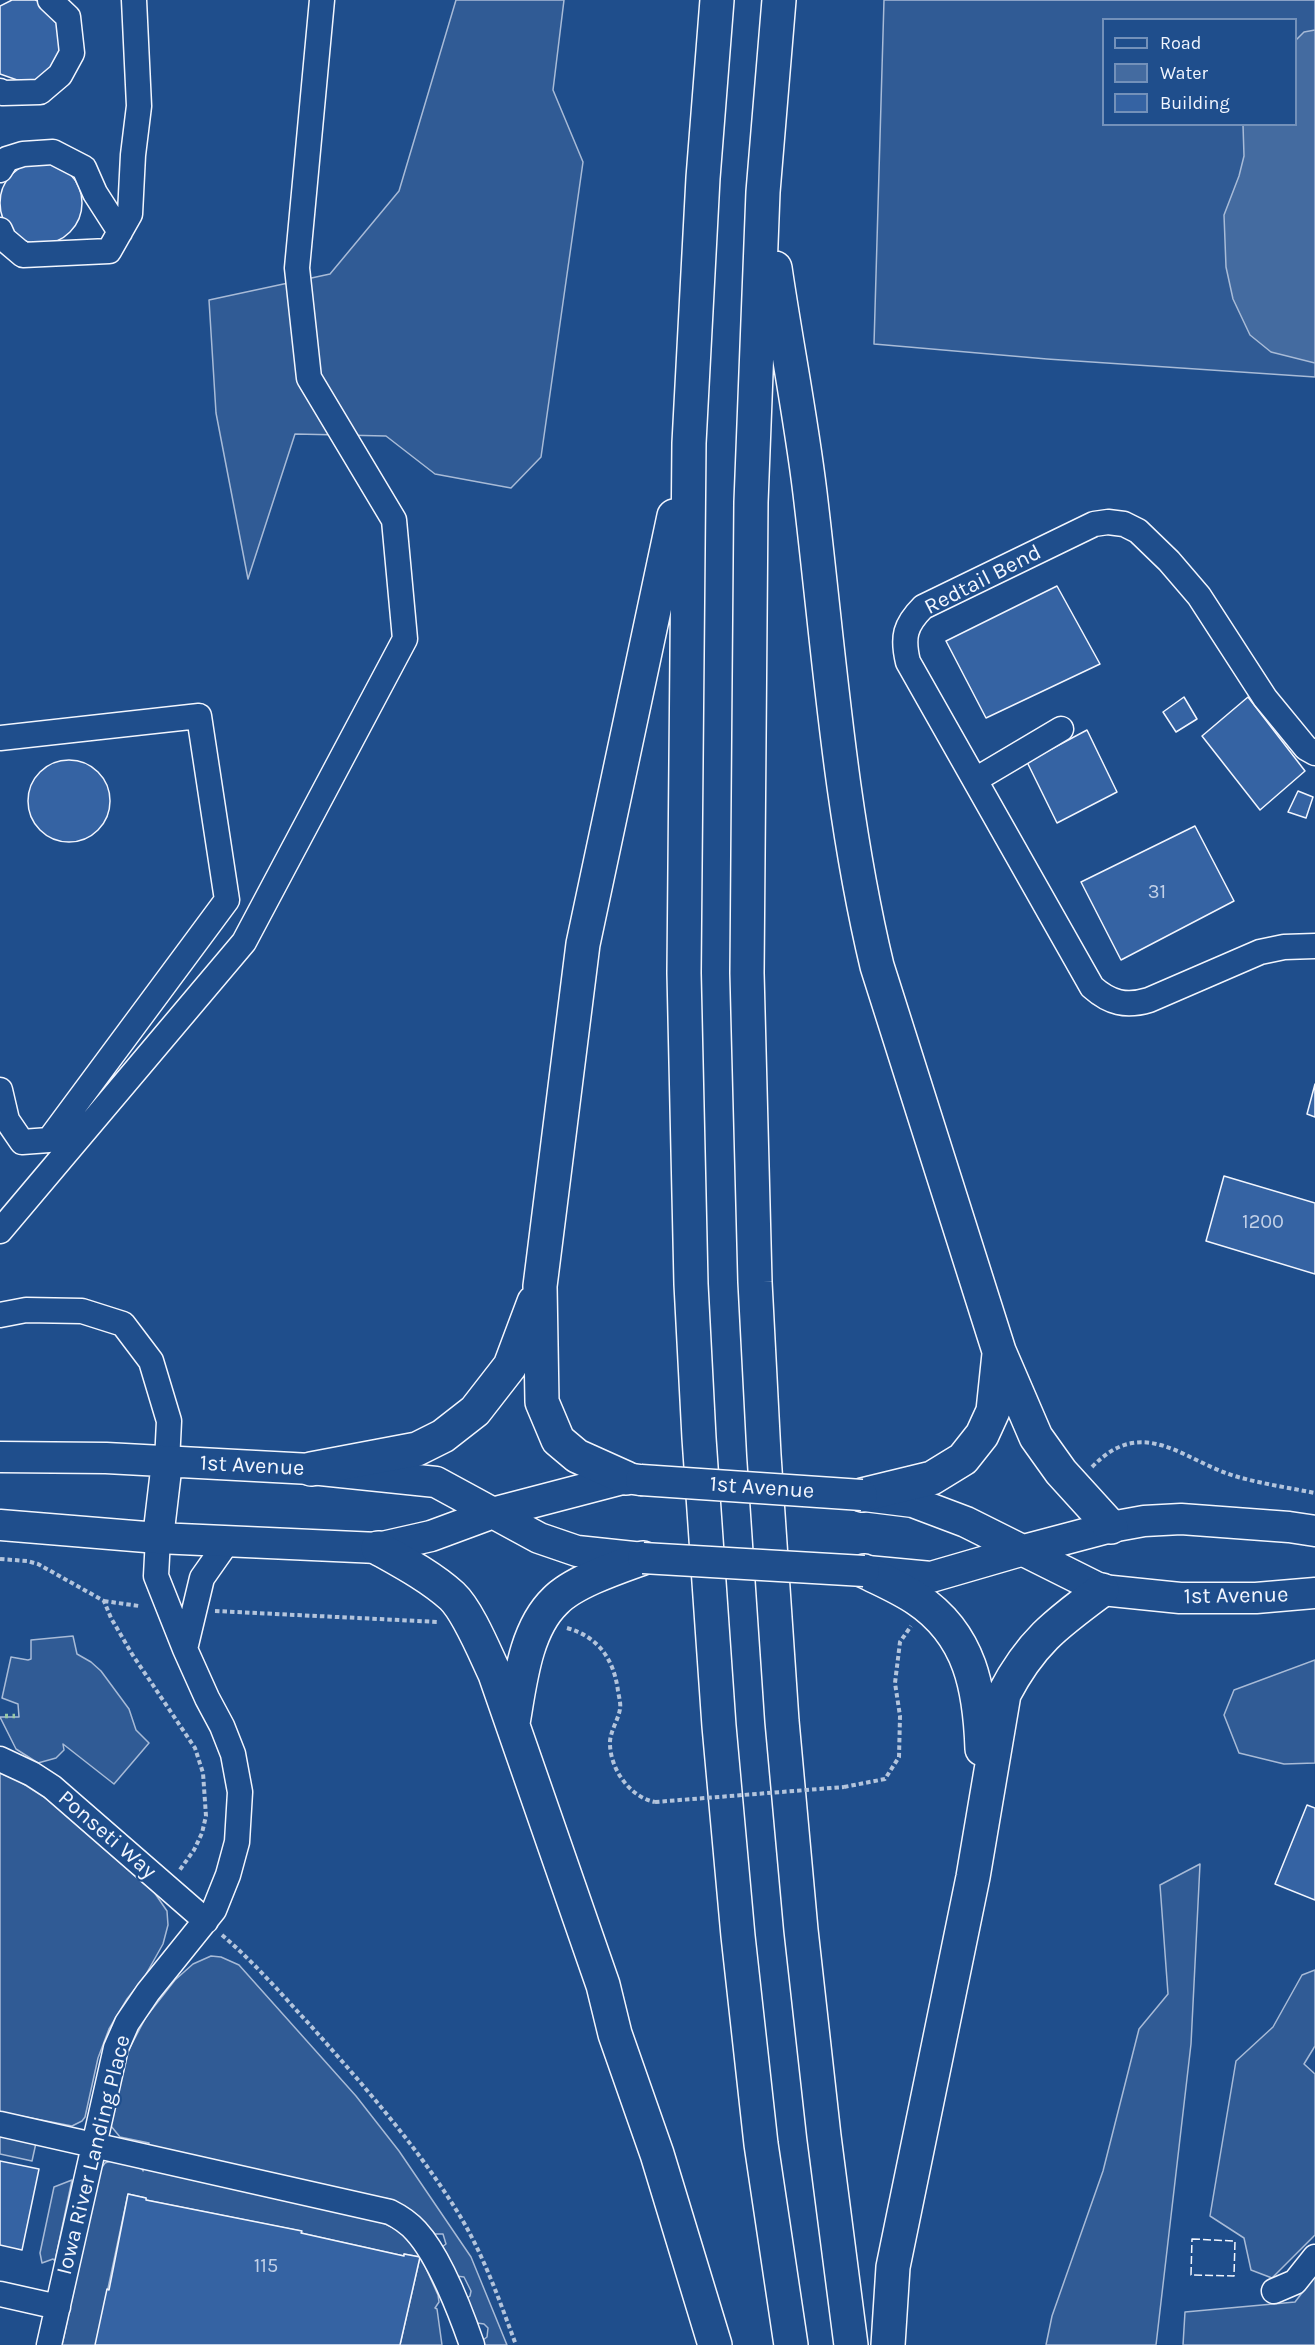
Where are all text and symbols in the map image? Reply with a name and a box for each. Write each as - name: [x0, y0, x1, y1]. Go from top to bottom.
- legend: [1102, 18, 1297, 126]
- text: Road: [1160, 32, 1201, 54]
- text: Water: [1160, 62, 1208, 84]
- text: Building: [1160, 92, 1230, 114]
- street label: Redtail Bend: [920, 539, 1046, 621]
- house number: 31: [1148, 880, 1166, 904]
- house number: 1200: [1242, 1210, 1284, 1234]
- street label: 1st Avenue: [199, 1450, 305, 1482]
- street label: 1st Avenue: [709, 1471, 815, 1505]
- street label: 1st Avenue: [1183, 1582, 1289, 1610]
- street label: Ponseti Way: [52, 1785, 162, 1885]
- street label: Iowa River Landing Place: [51, 2032, 137, 2278]
- house number: 115: [254, 2254, 278, 2278]

